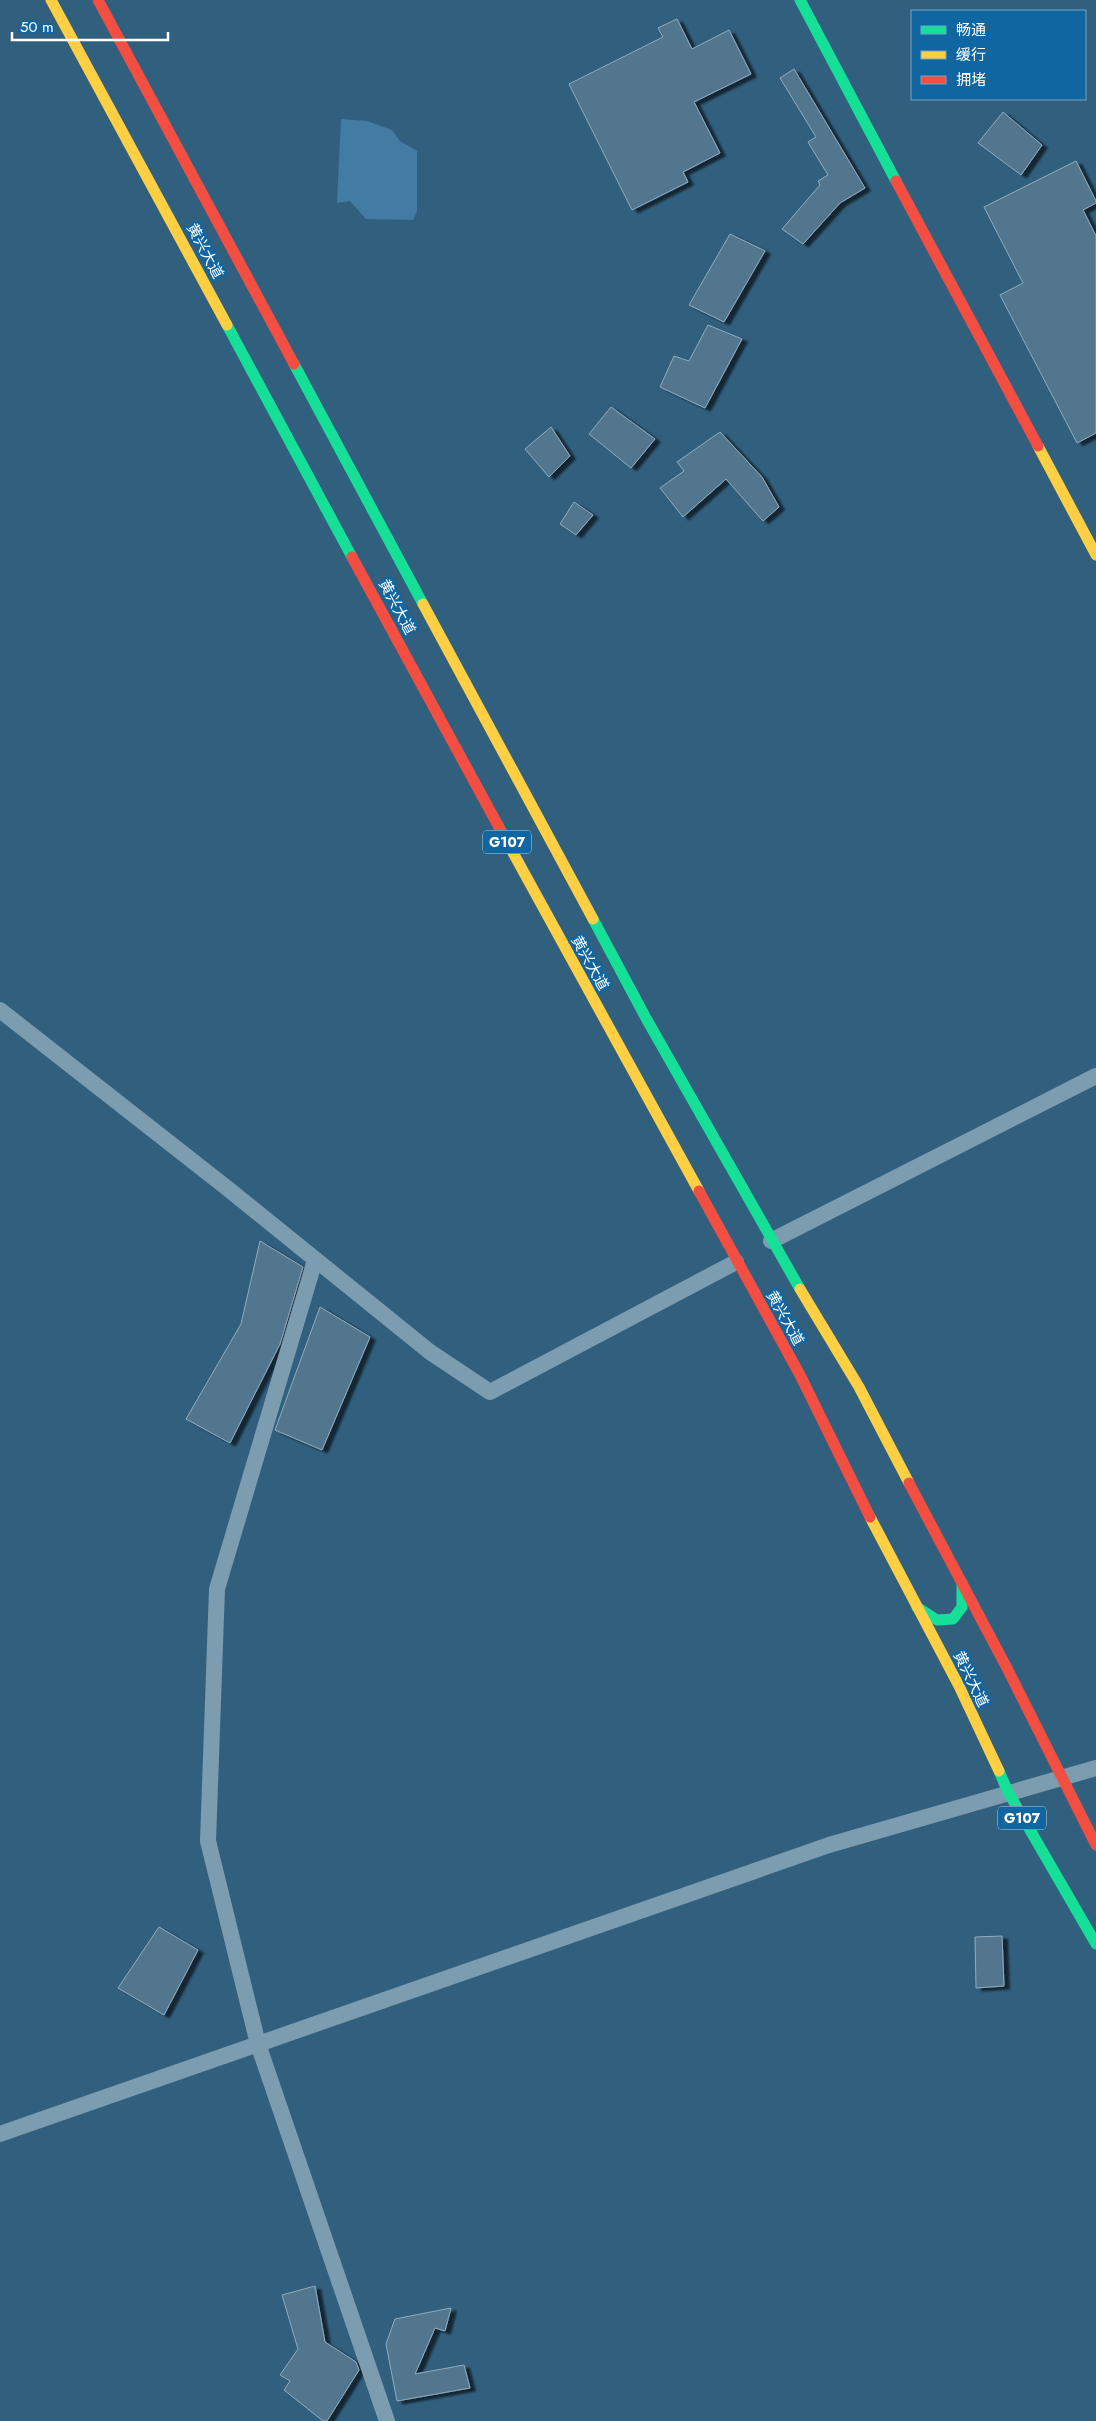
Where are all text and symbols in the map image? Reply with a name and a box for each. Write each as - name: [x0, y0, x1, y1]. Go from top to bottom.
- scale bar: [12, 10, 169, 42]
- legend: [911, 10, 1086, 100]
- text: 50 m: [20, 16, 54, 38]
- text: 畅通: [956, 19, 986, 41]
- text: 缓行: [956, 44, 986, 66]
- text: 拥堵: [956, 69, 986, 91]
- street label: 黄兴大道: [181, 219, 229, 283]
- street label: 黄兴大道: [373, 575, 421, 639]
- road number: G107: [483, 830, 531, 854]
- street label: 黄兴大道: [566, 931, 614, 995]
- street label: 黄兴大道: [761, 1286, 809, 1350]
- street label: 黄兴大道: [948, 1647, 994, 1711]
- road number: G107: [998, 1806, 1046, 1830]

